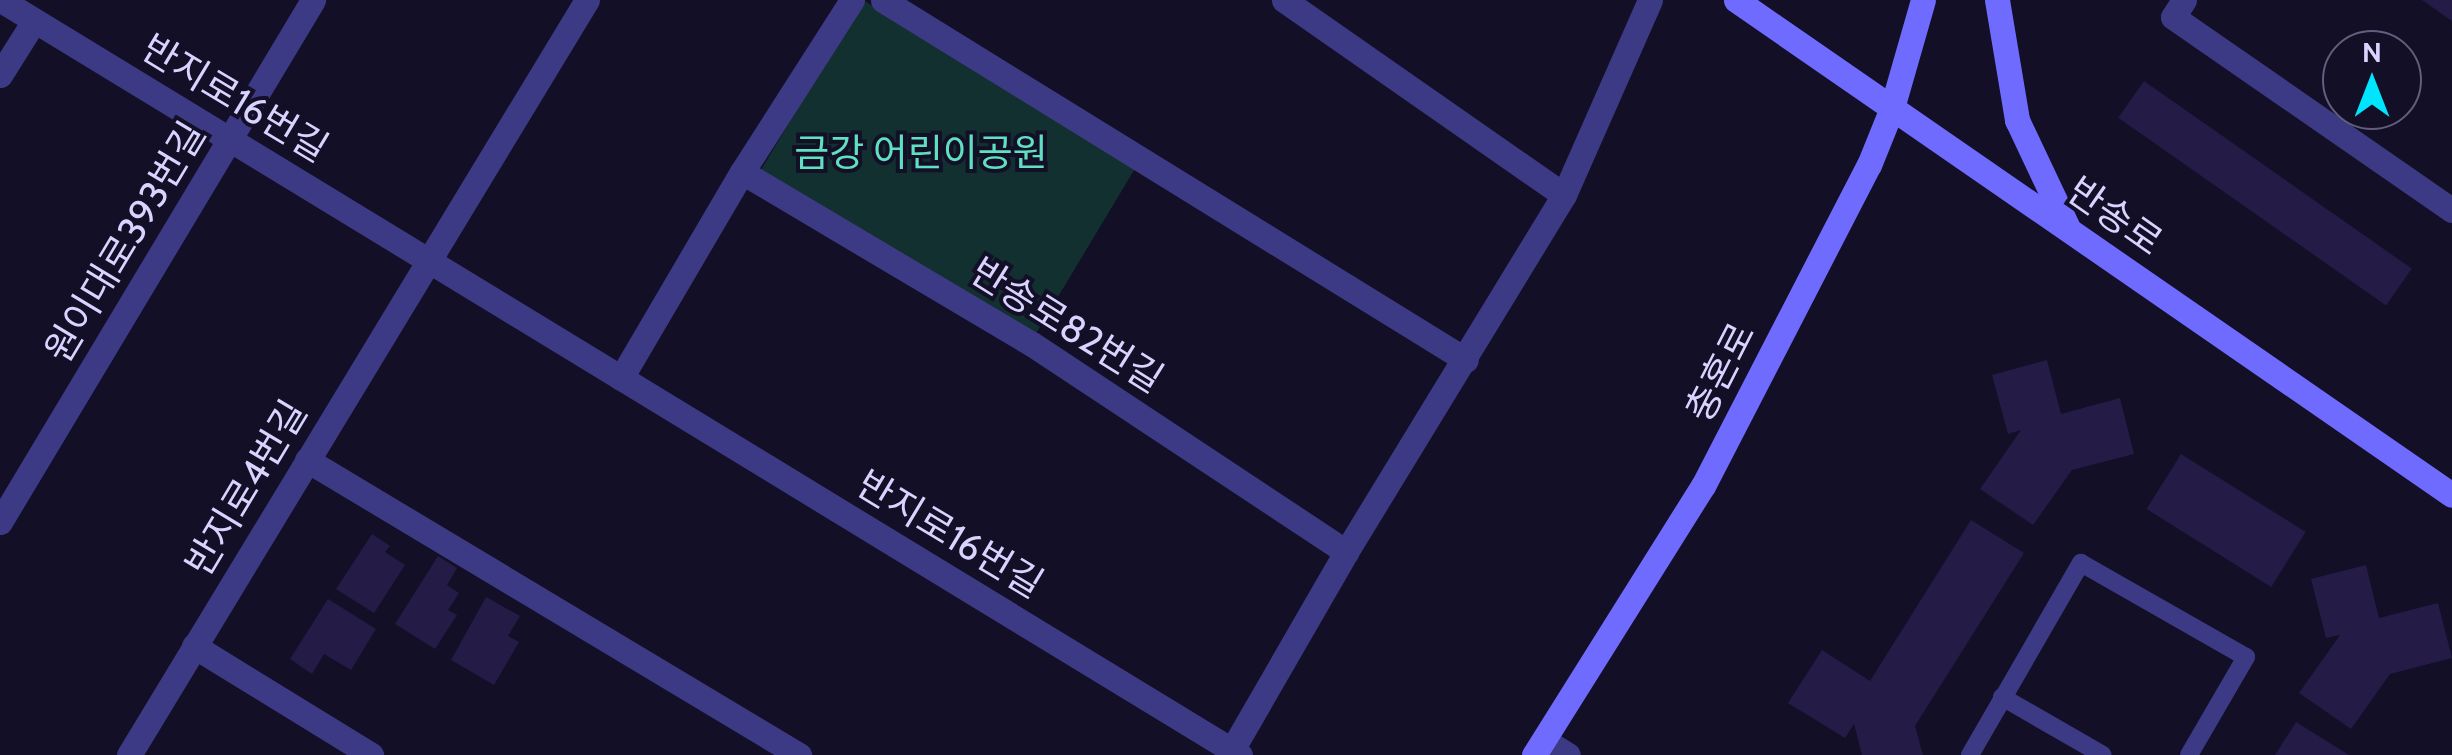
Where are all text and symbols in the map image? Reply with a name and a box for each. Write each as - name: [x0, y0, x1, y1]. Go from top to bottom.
- street label: 반지로16번길: [134, 25, 336, 171]
- north arrow: [2322, 30, 2422, 130]
- text: N: [2362, 35, 2382, 69]
- street label: 원이대로393번길: [35, 113, 215, 371]
- park label: 금강 어린이공원: [794, 130, 1048, 176]
- street label: 반송로: [2059, 167, 2171, 265]
- street label: 반송로82번길: [963, 248, 1171, 402]
- street label: 충혼로: [1676, 315, 1764, 429]
- street label: 반지로4번길: [176, 392, 316, 584]
- street label: 반지로16번길: [849, 461, 1051, 607]

